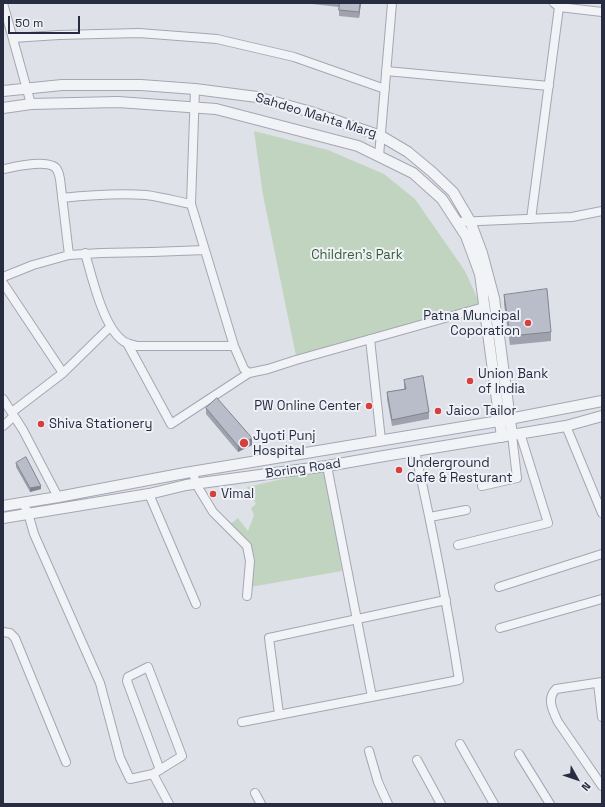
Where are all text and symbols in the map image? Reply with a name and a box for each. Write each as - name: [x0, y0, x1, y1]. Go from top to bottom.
- scale bar: [10, 8, 82, 34]
- text: 50 m: [15, 15, 43, 31]
- street label: Sahdeo Mahta Marg: [254, 90, 378, 142]
- park label: Children's Park: [311, 247, 403, 263]
- place label: Patna Muncipal Coporation: [423, 308, 520, 339]
- marker: Patna Muncipal Coporation: [523, 318, 533, 328]
- place label: Union Bank of India: [478, 366, 548, 397]
- marker: Union Bank of India: [465, 376, 475, 386]
- place label: PW Online Center: [254, 398, 361, 414]
- marker: PW Online Center: [364, 401, 374, 411]
- place label: Jaico Tailor: [446, 403, 516, 419]
- marker: Jaico Tailor: [433, 406, 443, 416]
- place label: Shiva Stationery: [49, 416, 152, 432]
- marker: Shiva Stationery: [36, 419, 46, 429]
- place label: Jyoti Punj Hospital: [253, 428, 316, 459]
- marker: Jyoti Punj Hospital: [238, 437, 250, 449]
- place label: Underground Cafe & Resturant: [407, 455, 513, 486]
- street label: Boring Road: [264, 456, 342, 482]
- marker: Underground Cafe & Resturant: [394, 465, 404, 475]
- place label: Vimal: [221, 486, 254, 502]
- marker: Vimal: [208, 489, 218, 499]
- north arrow: [557, 759, 597, 799]
- text: N: [578, 779, 594, 794]

